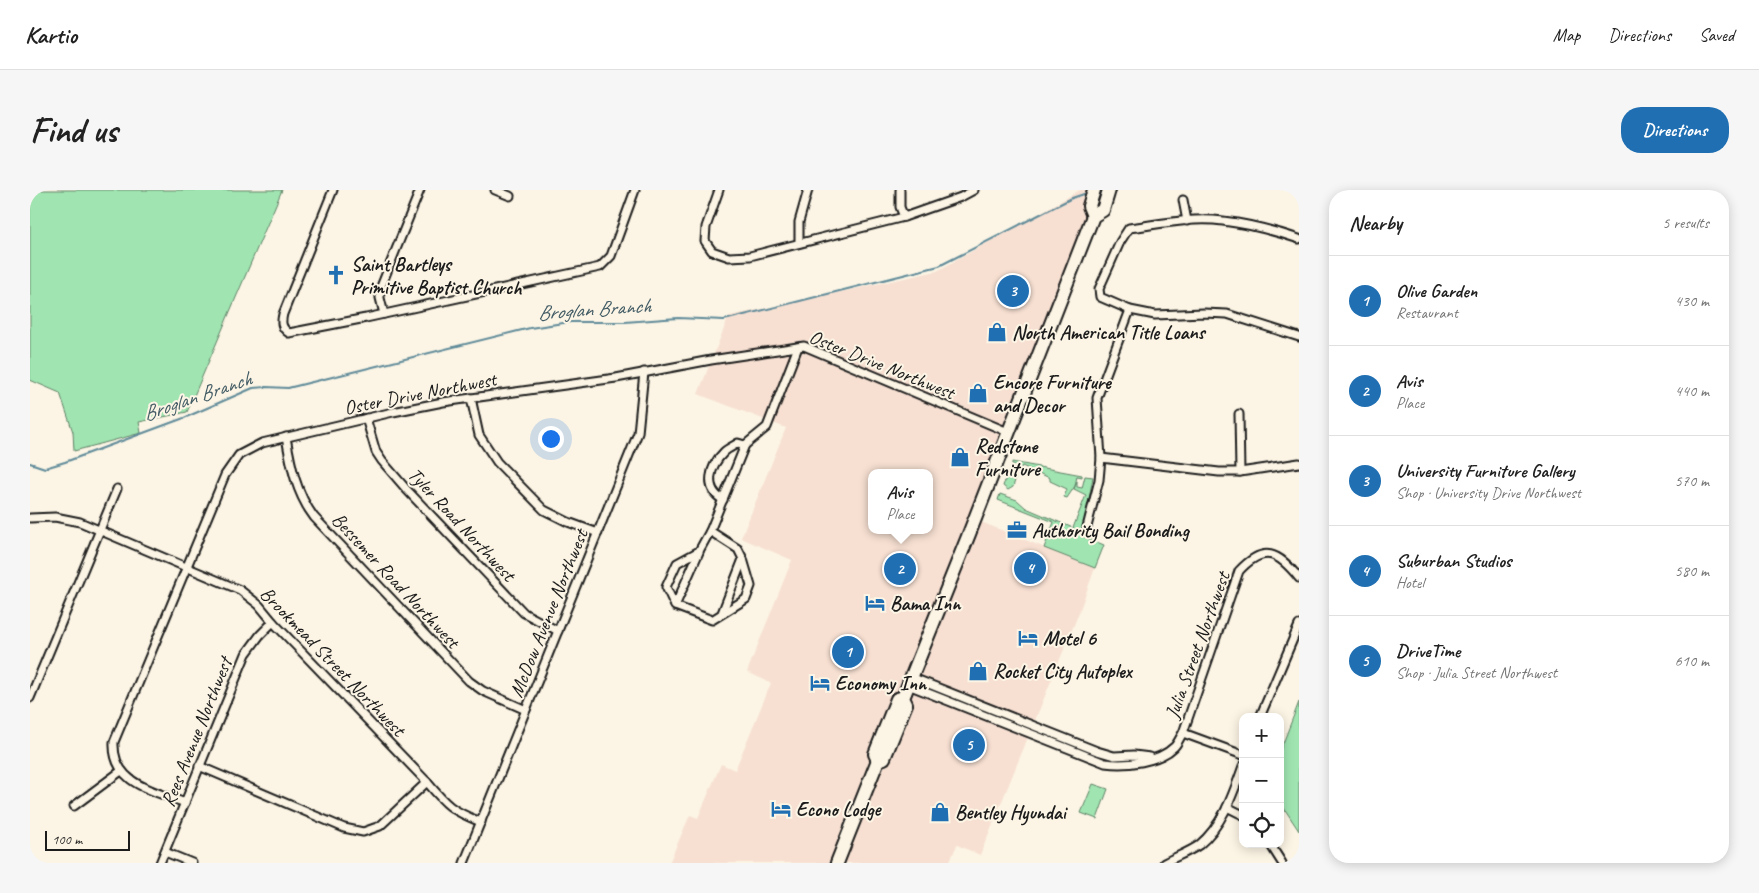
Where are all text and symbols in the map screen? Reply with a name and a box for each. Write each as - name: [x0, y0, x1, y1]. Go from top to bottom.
- text: Kartio: [25, 20, 77, 50]
- text: Map: [1553, 24, 1580, 46]
- text: Directions: [1608, 24, 1671, 46]
- text: Saved: [1699, 24, 1734, 46]
- button: Directions: [1621, 107, 1729, 153]
- text: Find us: [30, 108, 117, 153]
- text: Nearby: [1349, 210, 1402, 236]
- text: 5 results: [1662, 213, 1709, 233]
- place label: Saint Bartleys Primitive Baptist Church: [351, 252, 522, 300]
- church icon: Saint Bartleys Primitive Baptist Church: [325, 264, 347, 286]
- pin: 3: [997, 272, 1029, 310]
- text: Olive Garden: [1396, 279, 1477, 303]
- text: 1: [1361, 291, 1369, 311]
- text: 430 m: [1675, 291, 1709, 311]
- water label: Broglan Branch: [537, 292, 653, 326]
- text: Restaurant: [1396, 303, 1458, 323]
- place label: North American Title Loans: [1012, 320, 1207, 345]
- shop icon: North American Title Loans: [986, 321, 1008, 343]
- street label: Oster Drive Northwest: [806, 324, 960, 406]
- water label: Broglan Branch: [139, 365, 256, 427]
- street label: Oster Drive Northwest: [342, 366, 501, 420]
- text: Avis: [1396, 369, 1422, 393]
- place label: Encore Furniture and Decor: [993, 370, 1112, 418]
- text: 2: [1361, 381, 1369, 401]
- text: 440 m: [1675, 381, 1709, 401]
- shop icon: Encore Furniture and Decor: [967, 382, 989, 404]
- text: Place: [1396, 393, 1424, 413]
- your location: [538, 426, 564, 452]
- place label: Redstone Furniture: [975, 434, 1042, 482]
- shop icon: Redstone Furniture: [949, 446, 971, 468]
- text: University Furniture Gallery: [1396, 459, 1575, 483]
- street label: Tyler Road Northwest: [403, 462, 522, 588]
- popup: [868, 469, 933, 534]
- text: 3: [1361, 471, 1369, 491]
- text: 570 m: [1675, 471, 1709, 491]
- text: Avis: [886, 480, 913, 504]
- text: Shop · University Drive Northwest: [1396, 483, 1581, 503]
- text: Place: [886, 504, 915, 524]
- street label: Bessemer Road Northwest: [326, 507, 467, 655]
- place label: Authority Bail Bonding: [1032, 518, 1191, 544]
- office icon: Authority Bail Bonding: [1006, 519, 1028, 541]
- street label: McDow Avenue Northwest: [503, 523, 594, 701]
- pin: 4: [1014, 549, 1046, 587]
- text: Suburban Studios: [1396, 549, 1512, 573]
- pin: 2: [884, 550, 916, 588]
- text: 4: [1361, 561, 1369, 581]
- text: 580 m: [1675, 561, 1709, 581]
- street label: Julia Street Northwest: [1159, 566, 1236, 723]
- text: Hotel: [1396, 573, 1424, 593]
- street label: Brookmead Street Northwest: [255, 581, 412, 743]
- place label: Bama Inn: [890, 591, 962, 616]
- hotel icon: Bama Inn: [864, 592, 886, 614]
- place label: Motel 6: [1043, 626, 1098, 651]
- hotel icon: Motel 6: [1017, 627, 1039, 649]
- pin: 1: [832, 633, 864, 671]
- text: DriveTime: [1396, 639, 1460, 663]
- street label: Rees Avenue Northwest: [155, 651, 239, 810]
- text: 5: [1362, 651, 1368, 671]
- text: 610 m: [1675, 651, 1709, 671]
- place label: Rocket City Autoplex: [993, 659, 1134, 685]
- shop icon: Rocket City Autoplex: [967, 660, 989, 682]
- text: Shop · Julia Street Northwest: [1396, 663, 1557, 683]
- place label: Economy Inn: [835, 671, 928, 696]
- hotel icon: Economy Inn: [809, 672, 831, 694]
- map controls: [1239, 713, 1284, 848]
- button: +: [1239, 713, 1284, 758]
- pin: 5: [953, 726, 985, 764]
- button: −: [1239, 758, 1284, 803]
- place label: Econo Lodge: [796, 797, 883, 822]
- hotel icon: Econo Lodge: [770, 798, 792, 820]
- place label: Bentley Hyundai: [955, 800, 1069, 826]
- shop icon: Bentley Hyundai: [929, 801, 951, 823]
- button: locate: [1239, 803, 1284, 848]
- scale bar: [45, 828, 130, 851]
- text: 100 m: [52, 831, 82, 848]

